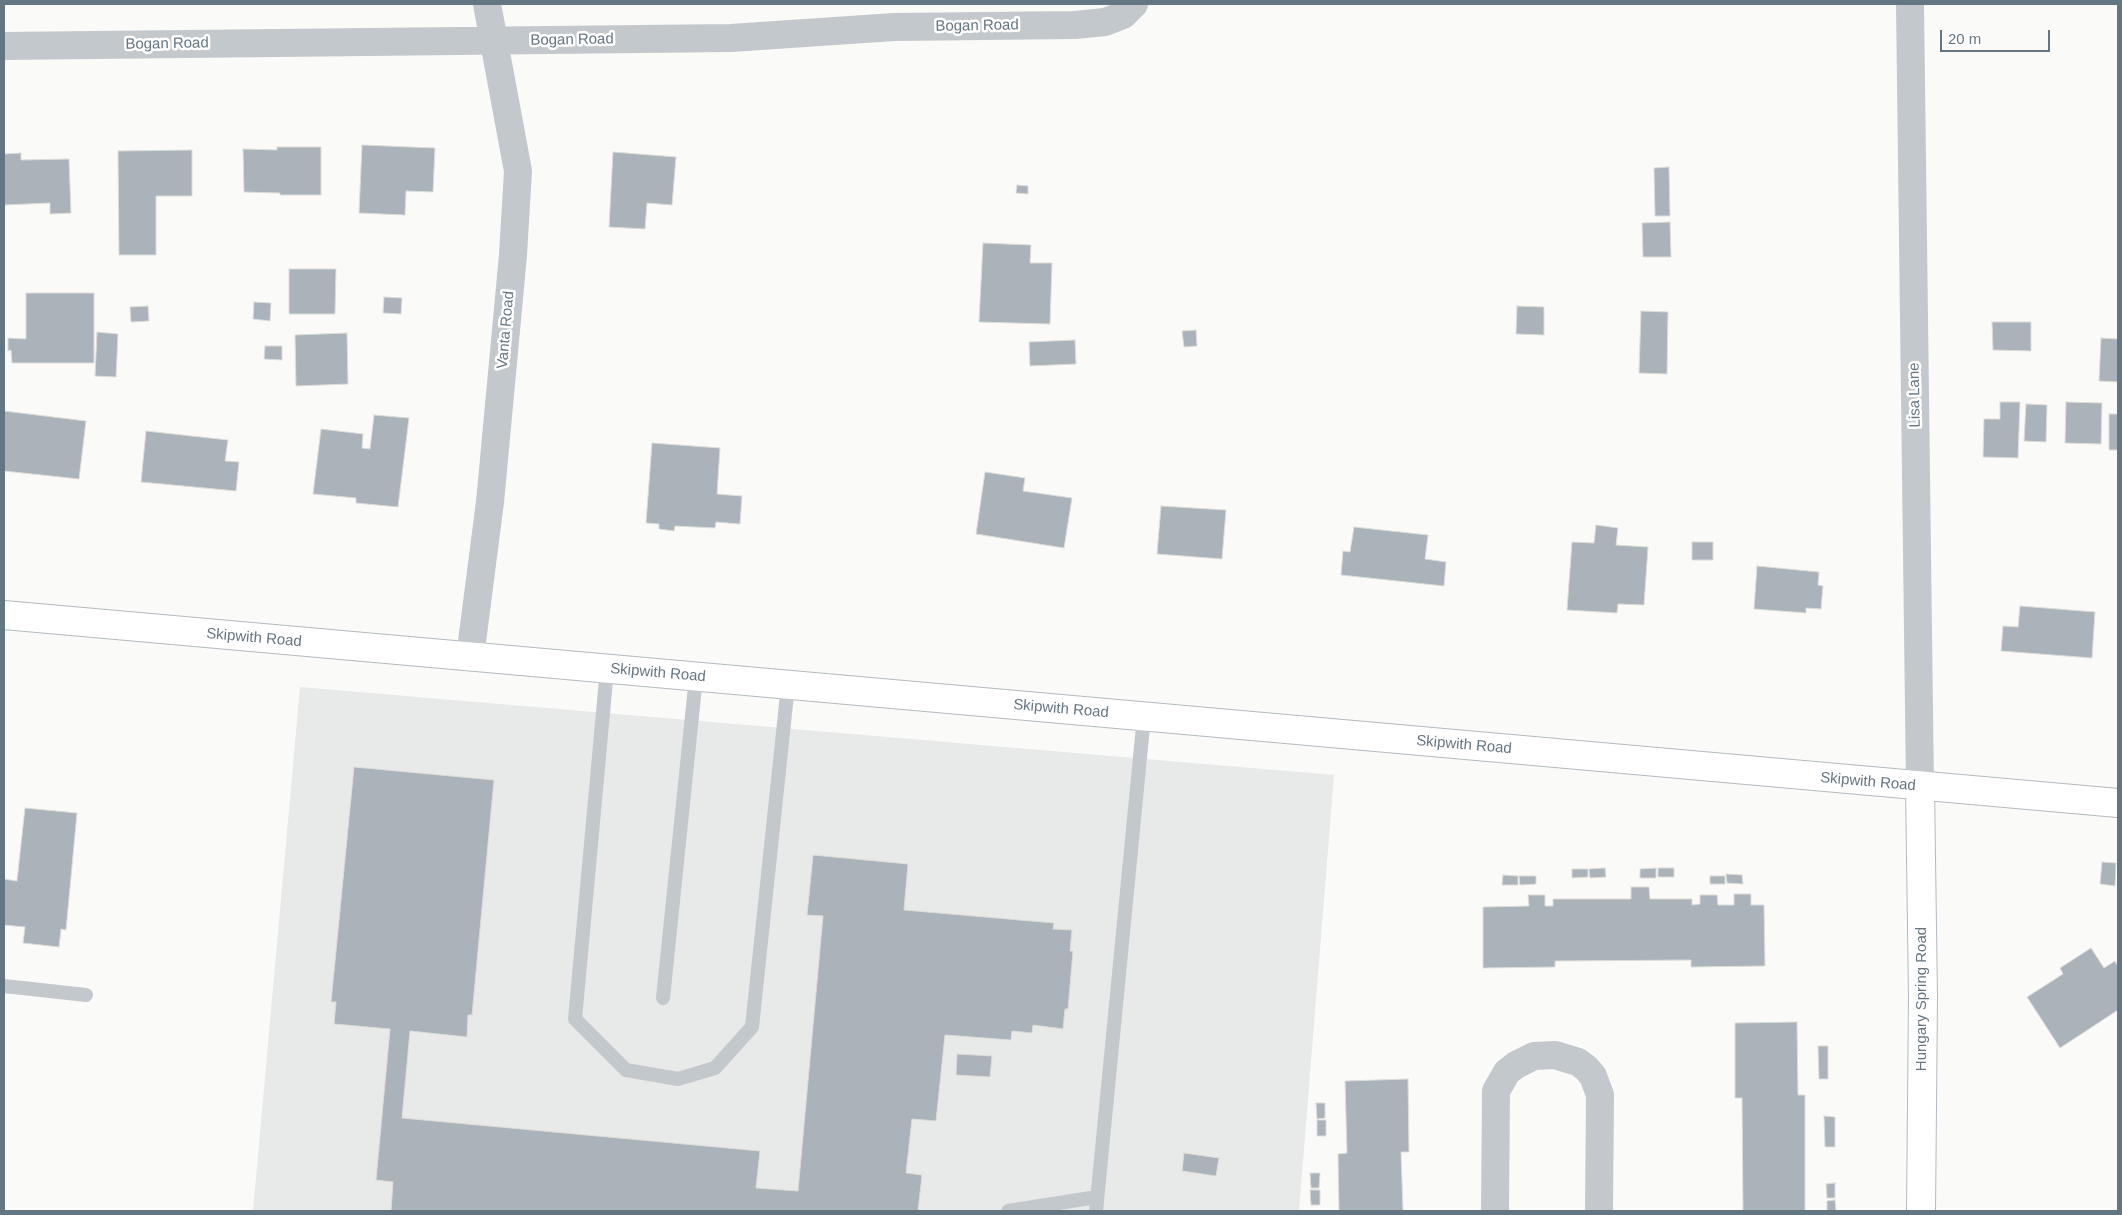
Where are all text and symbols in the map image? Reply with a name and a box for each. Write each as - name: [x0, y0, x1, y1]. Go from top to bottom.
- street label: Bogan Road: [935, 16, 1019, 36]
- scale bar: [1942, 20, 2052, 52]
- street label: Bogan Road: [530, 30, 614, 50]
- text: 20 m: [1948, 30, 1981, 47]
- street label: Bogan Road: [125, 34, 209, 54]
- street label: Vanta Road: [494, 290, 518, 370]
- street label: Lisa Lane: [1905, 362, 1925, 428]
- street label: Skipwith Road: [205, 625, 303, 651]
- street label: Skipwith Road: [609, 660, 707, 686]
- street label: Skipwith Road: [1012, 696, 1110, 722]
- street label: Skipwith Road: [1415, 732, 1513, 758]
- street label: Skipwith Road: [1819, 769, 1917, 795]
- street label: Hungary Spring Road: [1913, 927, 1931, 1071]

